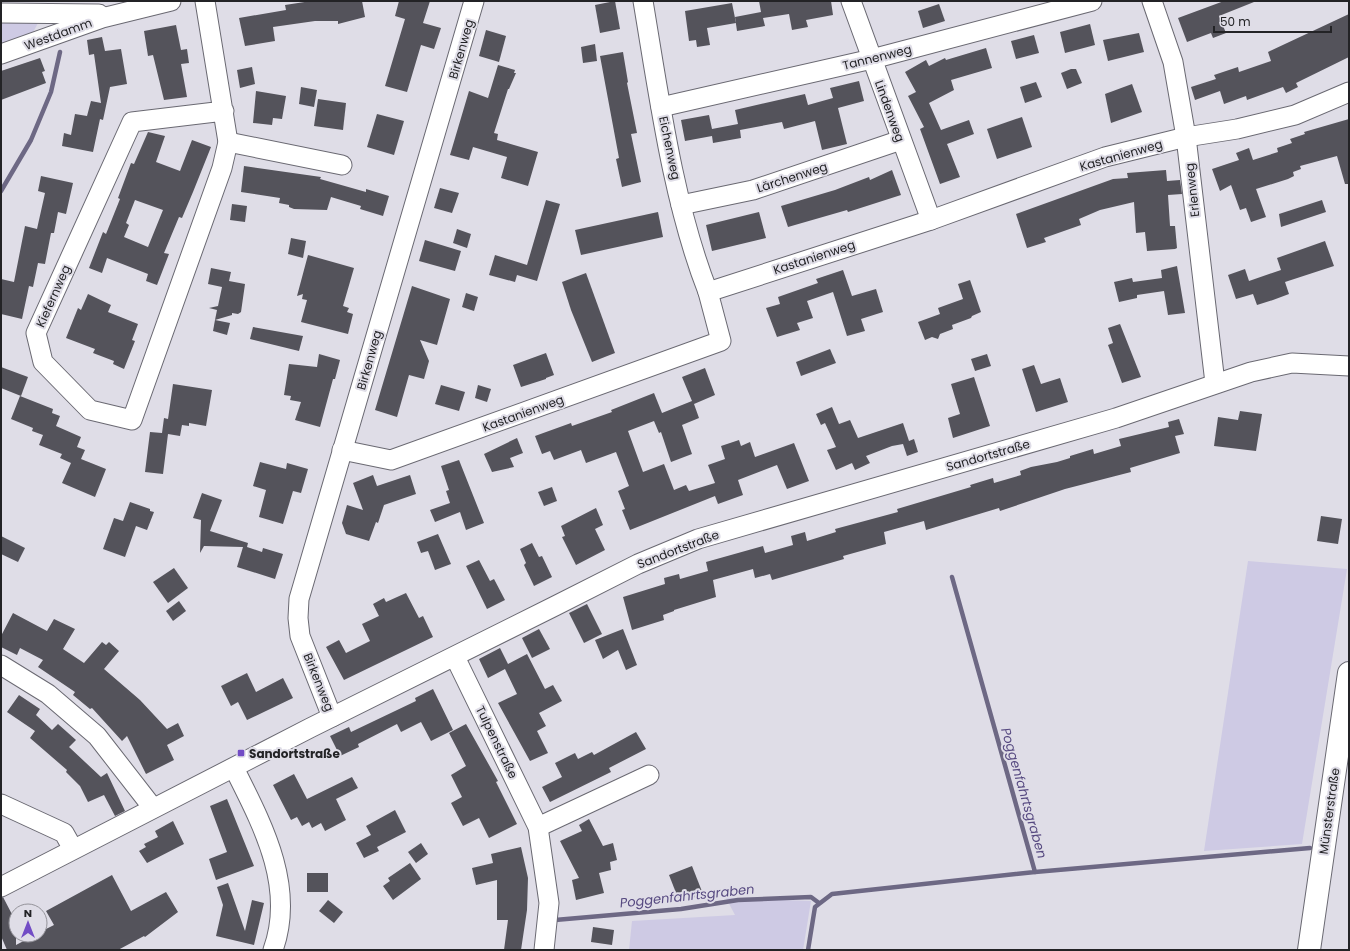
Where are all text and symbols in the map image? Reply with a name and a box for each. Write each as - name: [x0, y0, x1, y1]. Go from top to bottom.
- scale bar: [1214, 8, 1331, 34]
- text: 50 m: [1220, 13, 1251, 30]
- street label: Westdamm: [22, 14, 94, 54]
- street label: Birkenweg: [444, 17, 478, 81]
- street label: Tannenweg: [841, 40, 913, 74]
- street label: Lindenweg: [871, 78, 909, 144]
- street label: Eichenweg: [655, 115, 685, 181]
- street label: Kastanienweg: [1078, 135, 1164, 175]
- street label: Lärchenweg: [755, 158, 829, 196]
- street label: Erlenweg: [1181, 162, 1203, 218]
- street label: Kastanienweg: [771, 236, 857, 278]
- street label: Kiefernweg: [32, 262, 74, 330]
- street label: Birkenweg: [352, 328, 386, 392]
- street label: Kastanienweg: [480, 390, 566, 436]
- street label: Sandortstraße: [944, 435, 1032, 475]
- street label: Sandortstraße: [635, 526, 721, 572]
- street label: Birkenweg: [300, 650, 338, 714]
- street label: Tulpenstraße: [472, 703, 522, 781]
- water label: Poggenfahrtsgraben: [996, 725, 1052, 861]
- place label: Sandortstraße: [249, 745, 340, 762]
- marker: Sandortstraße: [236, 748, 246, 758]
- street label: Münsterstraße: [1315, 767, 1343, 855]
- water label: Poggenfahrtsgraben: [619, 879, 755, 913]
- north arrow: [8, 903, 48, 943]
- text: N: [24, 905, 32, 921]

